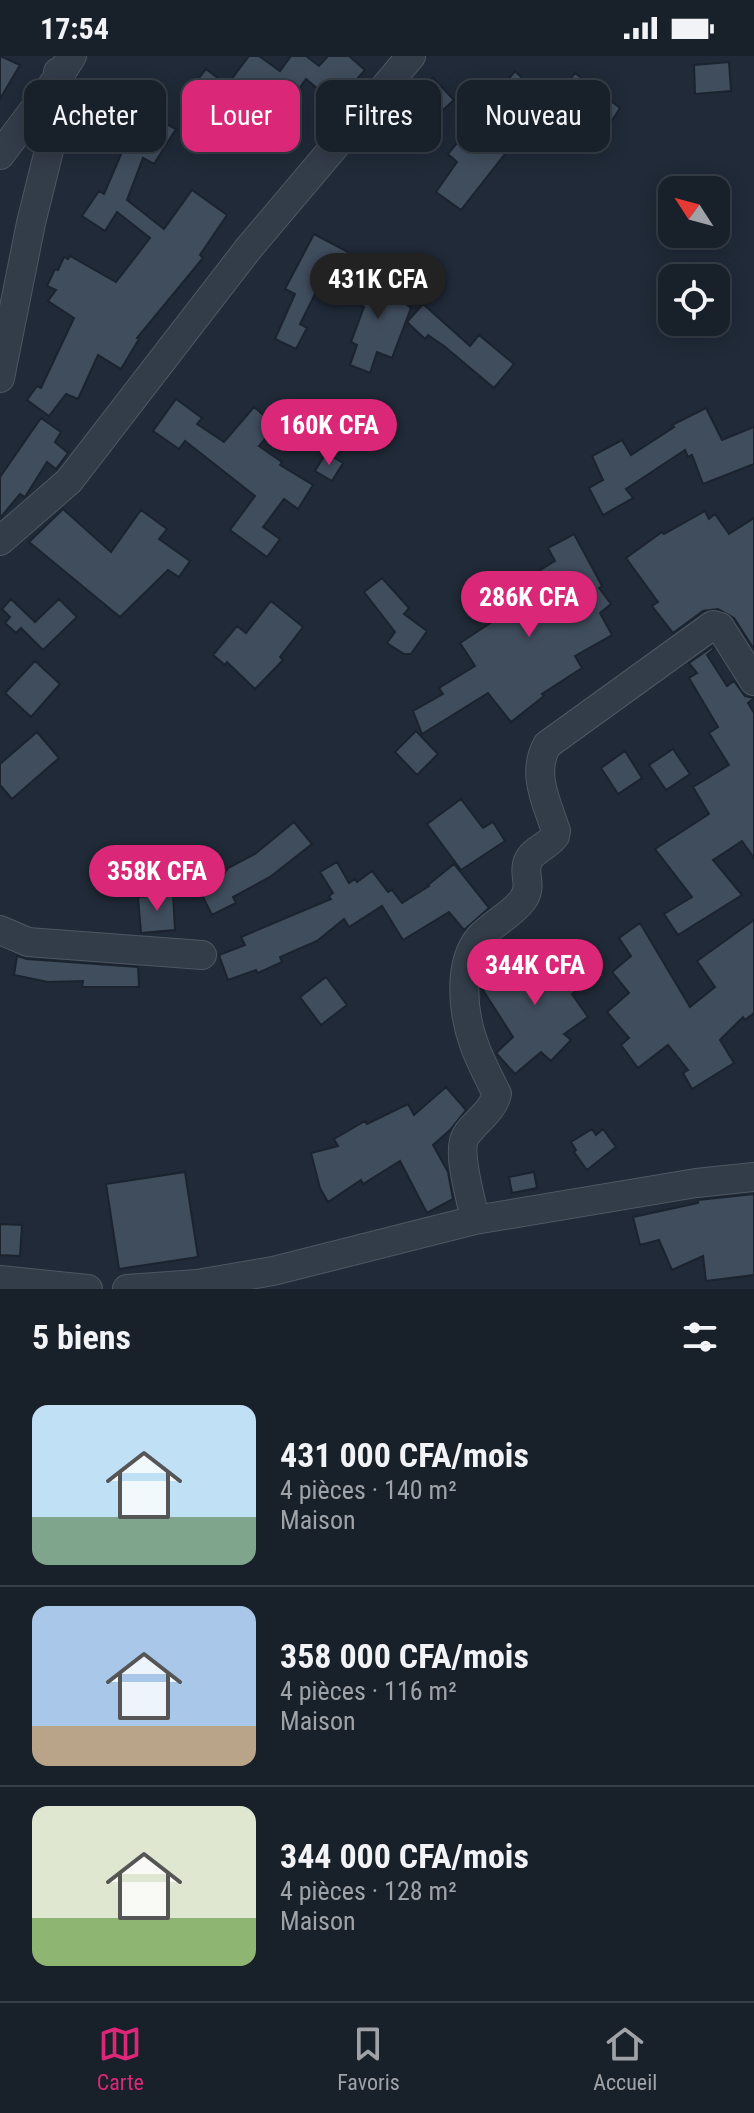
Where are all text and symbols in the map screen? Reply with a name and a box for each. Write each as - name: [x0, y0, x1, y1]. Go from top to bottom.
- text: 17:54: [40, 11, 109, 46]
- chip: Acheter: [24, 80, 166, 152]
- chip: Louer: [182, 80, 300, 152]
- chip: Filtres: [316, 80, 441, 152]
- chip: Nouveau: [457, 80, 610, 152]
- north arrow: [658, 176, 730, 248]
- map controls: [658, 176, 730, 336]
- pin: 431K CFA: [295, 253, 461, 321]
- text: 431K CFA: [328, 264, 428, 294]
- button: locate: [658, 264, 730, 336]
- pin: 160K CFA: [246, 399, 412, 467]
- text: 160K CFA: [279, 410, 379, 440]
- pin: 286K CFA: [446, 571, 612, 639]
- text: 286K CFA: [479, 582, 579, 612]
- pin: 358K CFA: [74, 845, 240, 913]
- text: 358K CFA: [107, 856, 207, 886]
- pin: 344K CFA: [452, 939, 618, 1007]
- text: 344K CFA: [485, 950, 585, 980]
- icon: filters: [678, 1315, 722, 1359]
- text: 5 biens: [32, 1317, 131, 1357]
- text: 431 000 CFA/mois: [280, 1435, 529, 1475]
- icon: home: [96, 1437, 192, 1533]
- text: 4 pièces · 140 m²: [280, 1475, 457, 1505]
- text: Maison: [280, 1505, 356, 1535]
- text: 358 000 CFA/mois: [280, 1636, 529, 1676]
- icon: home: [96, 1638, 192, 1734]
- text: 4 pièces · 116 m²: [280, 1676, 457, 1706]
- text: Maison: [280, 1706, 356, 1736]
- text: 344 000 CFA/mois: [280, 1836, 529, 1876]
- icon: home: [96, 1838, 192, 1934]
- text: 4 pièces · 128 m²: [280, 1876, 457, 1906]
- text: Maison: [280, 1906, 356, 1936]
- tab: Carte: [97, 2022, 144, 2095]
- tab: Favoris: [337, 2022, 400, 2095]
- tab: Accueil: [593, 2022, 657, 2095]

